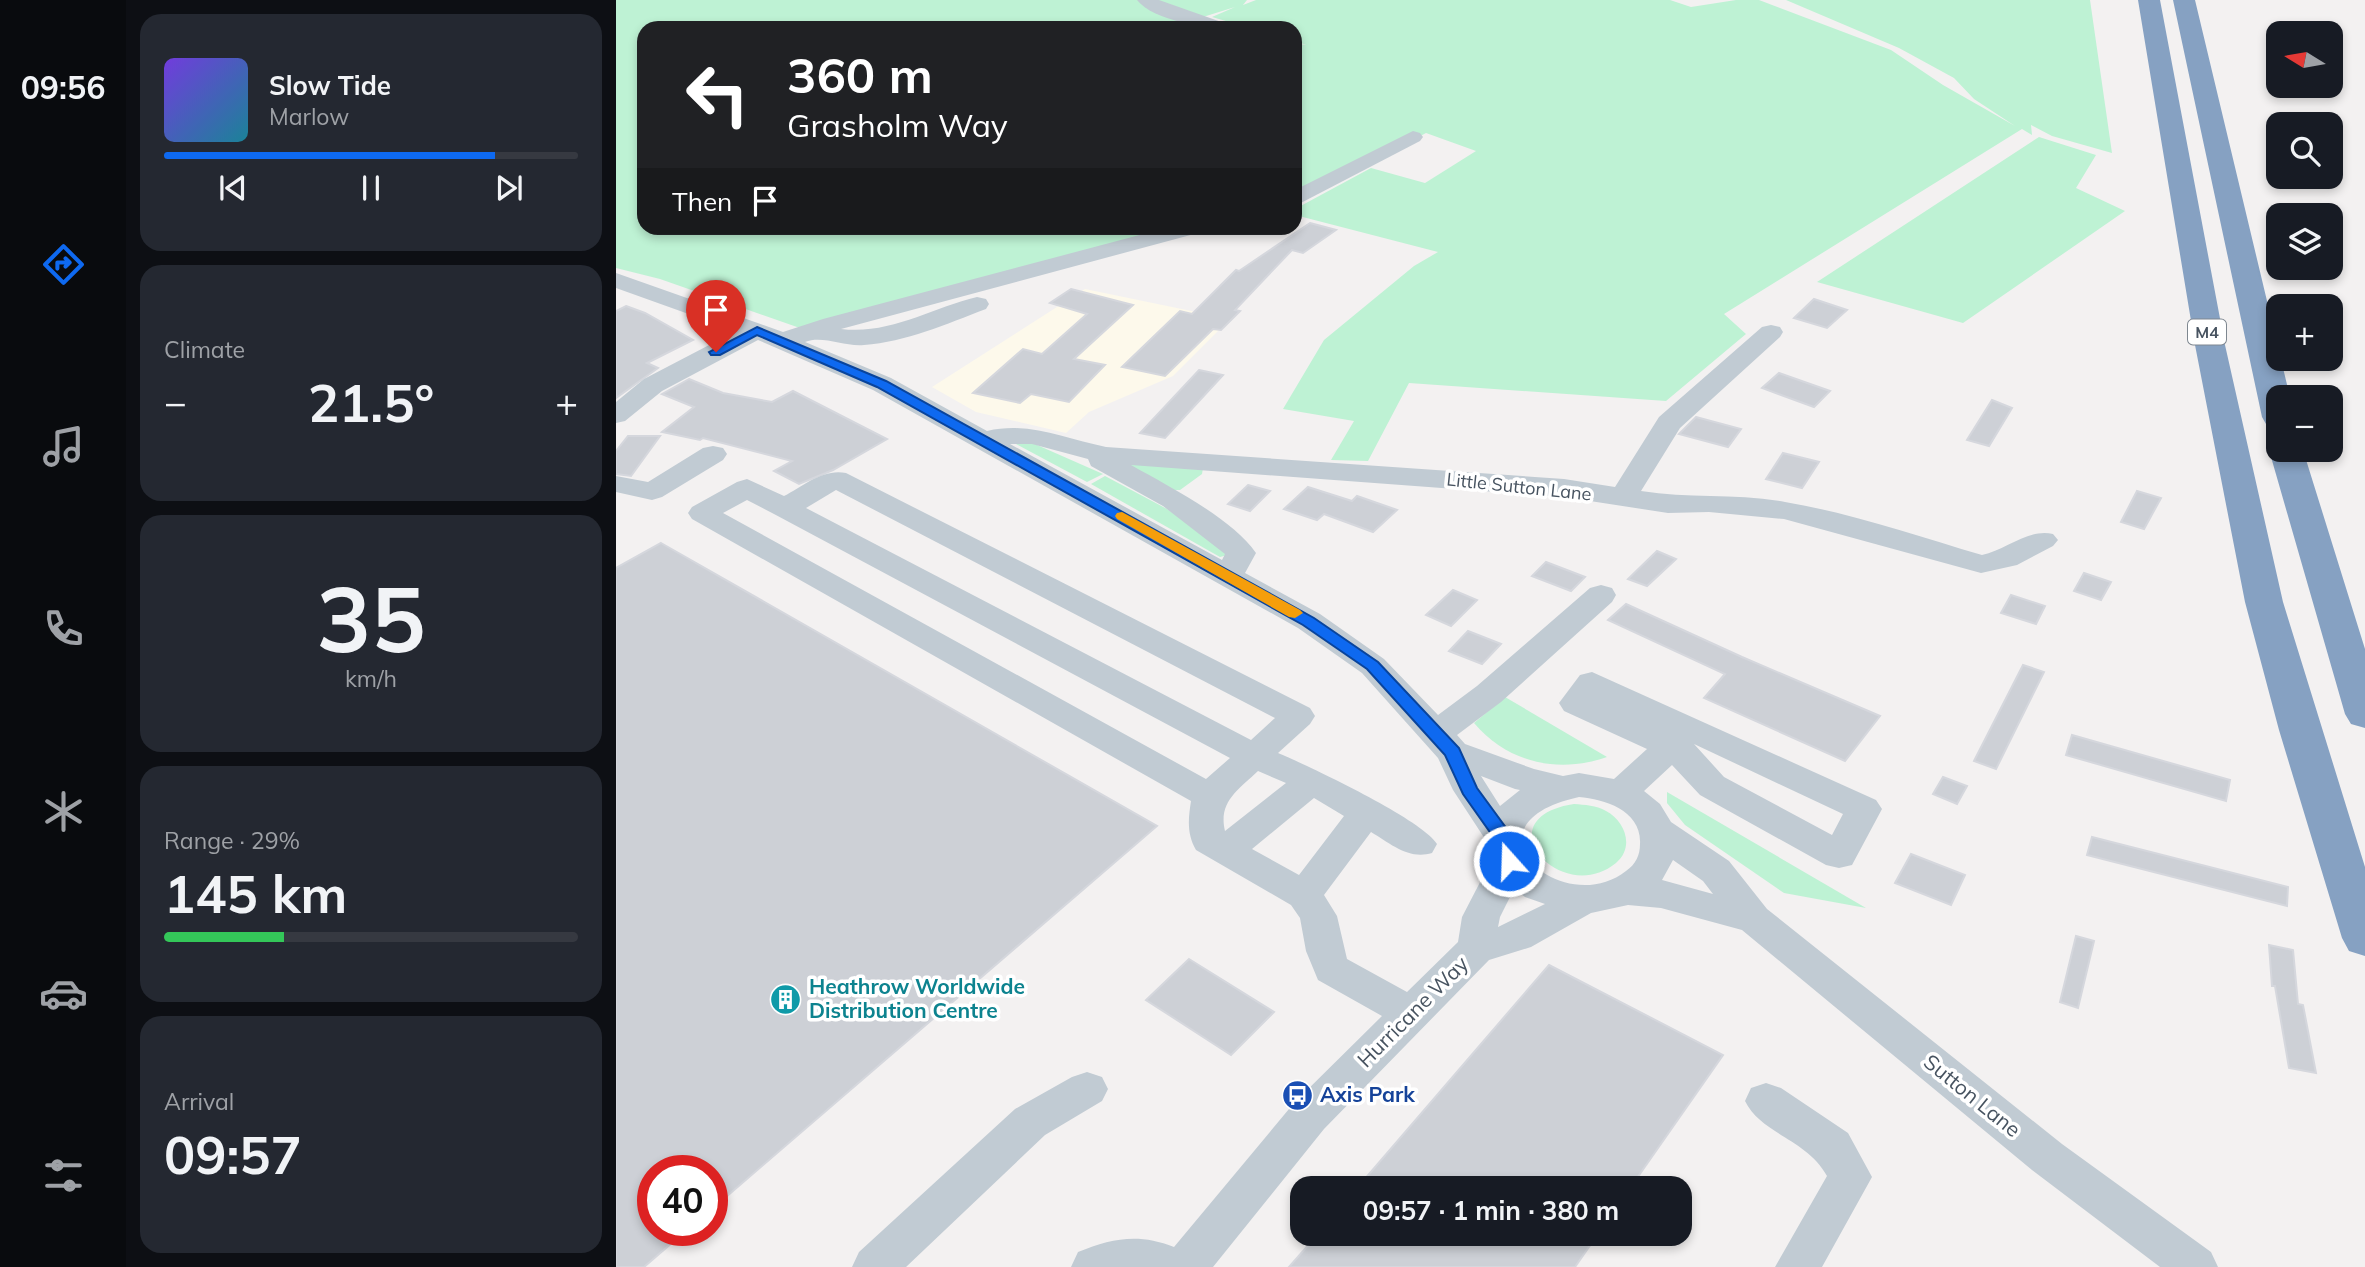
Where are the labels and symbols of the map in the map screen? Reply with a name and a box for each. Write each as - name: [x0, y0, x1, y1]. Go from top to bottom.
- north arrow: [2266, 21, 2343, 98]
- pin: [686, 280, 746, 352]
- road number: M4: [2188, 320, 2226, 344]
- street label: Little Sutton Lane: [1445, 467, 1593, 506]
- position arrow: [1472, 824, 1546, 898]
- street label: Hurricane Way: [1351, 950, 1473, 1072]
- place label: Heathrow Worldwide Distribution Centre: [809, 973, 1025, 1023]
- building icon: Heathrow Worldwide Distribution Centre: [769, 982, 803, 1016]
- street label: Sutton Lane: [1919, 1048, 2026, 1142]
- bus stop icon: Axis Park: [1280, 1078, 1314, 1112]
- place label: Axis Park: [1320, 1081, 1415, 1107]
- speed limit sign: 40: [637, 1155, 728, 1246]

